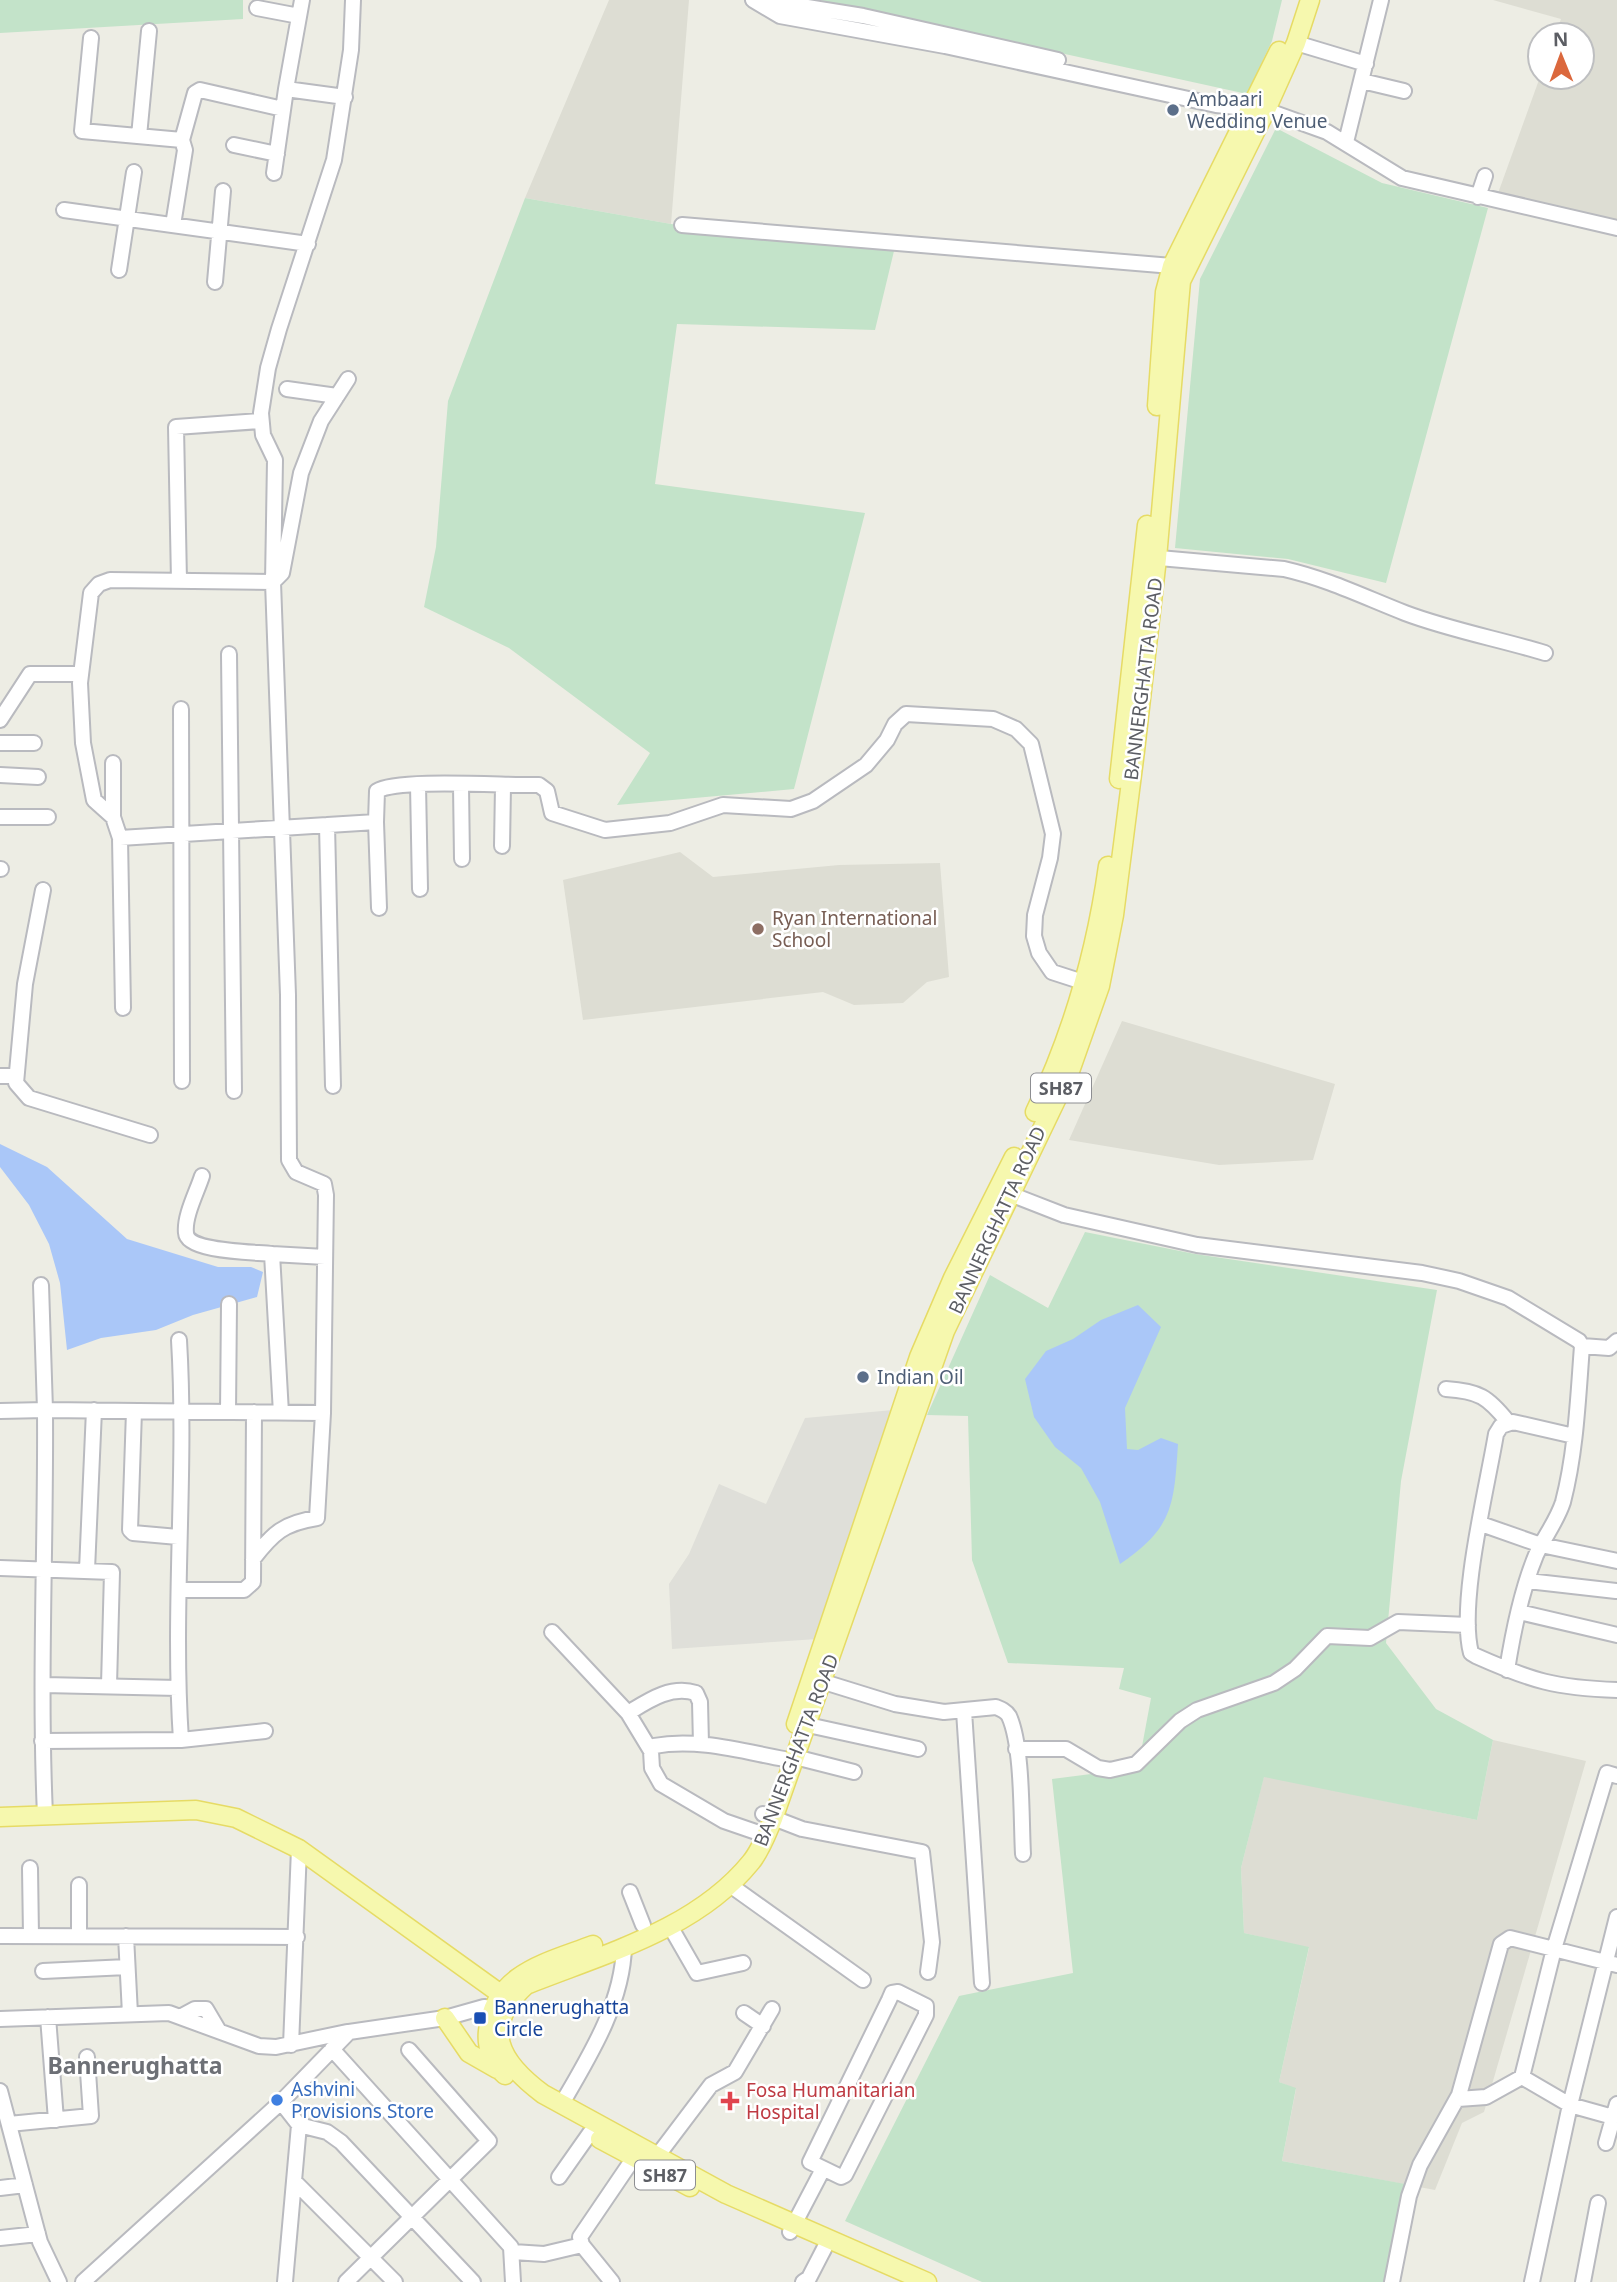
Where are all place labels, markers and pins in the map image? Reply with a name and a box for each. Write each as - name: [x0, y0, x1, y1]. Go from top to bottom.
- place label: Ambaari Wedding Venue: [1187, 86, 1328, 134]
- marker: Ambaari Wedding Venue: [1165, 102, 1181, 118]
- place label: Ryan International School: [772, 905, 937, 953]
- marker: Ryan International School: [750, 921, 766, 937]
- place label: Indian Oil: [877, 1364, 964, 1390]
- marker: Indian Oil: [855, 1369, 871, 1385]
- place label: Bannerughatta Circle: [494, 1994, 629, 2042]
- marker: Bannerughatta Circle: [472, 2010, 488, 2026]
- place label: Ashvini Provisions Store: [291, 2076, 434, 2124]
- place label: Fosa Humanitarian Hospital: [746, 2077, 916, 2125]
- marker: Fosa Humanitarian Hospital: [720, 2091, 740, 2111]
- marker: Ashvini Provisions Store: [269, 2092, 285, 2108]

